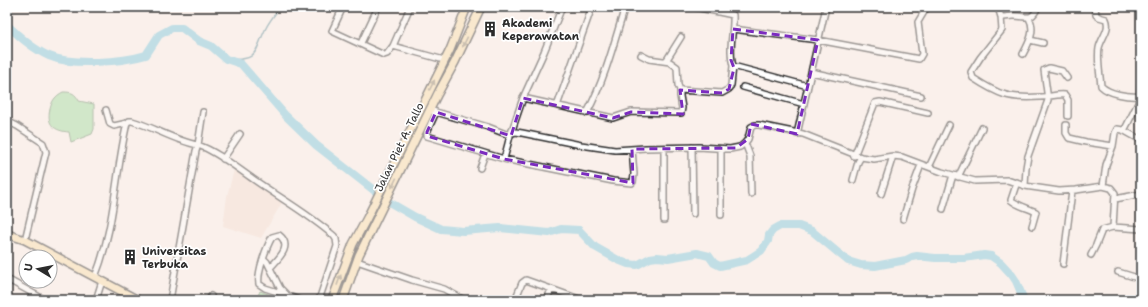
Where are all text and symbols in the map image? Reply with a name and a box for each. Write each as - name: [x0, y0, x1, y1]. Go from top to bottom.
- place label: Akademi Keperawatan: [502, 16, 580, 44]
- building icon: Akademi Keperawatan: [481, 20, 499, 38]
- one-way arrow: [462, 37, 468, 48]
- one-way arrow: [429, 79, 435, 91]
- street label: Jalan Piet A. Tallo: [371, 100, 428, 194]
- one-way arrow: [391, 177, 397, 189]
- place label: Universitas Terbuka: [142, 244, 206, 272]
- building icon: Universitas Terbuka: [121, 248, 139, 266]
- north arrow: [18, 249, 58, 289]
- text: U: [21, 262, 37, 272]
- one-way arrow: [337, 273, 343, 285]

